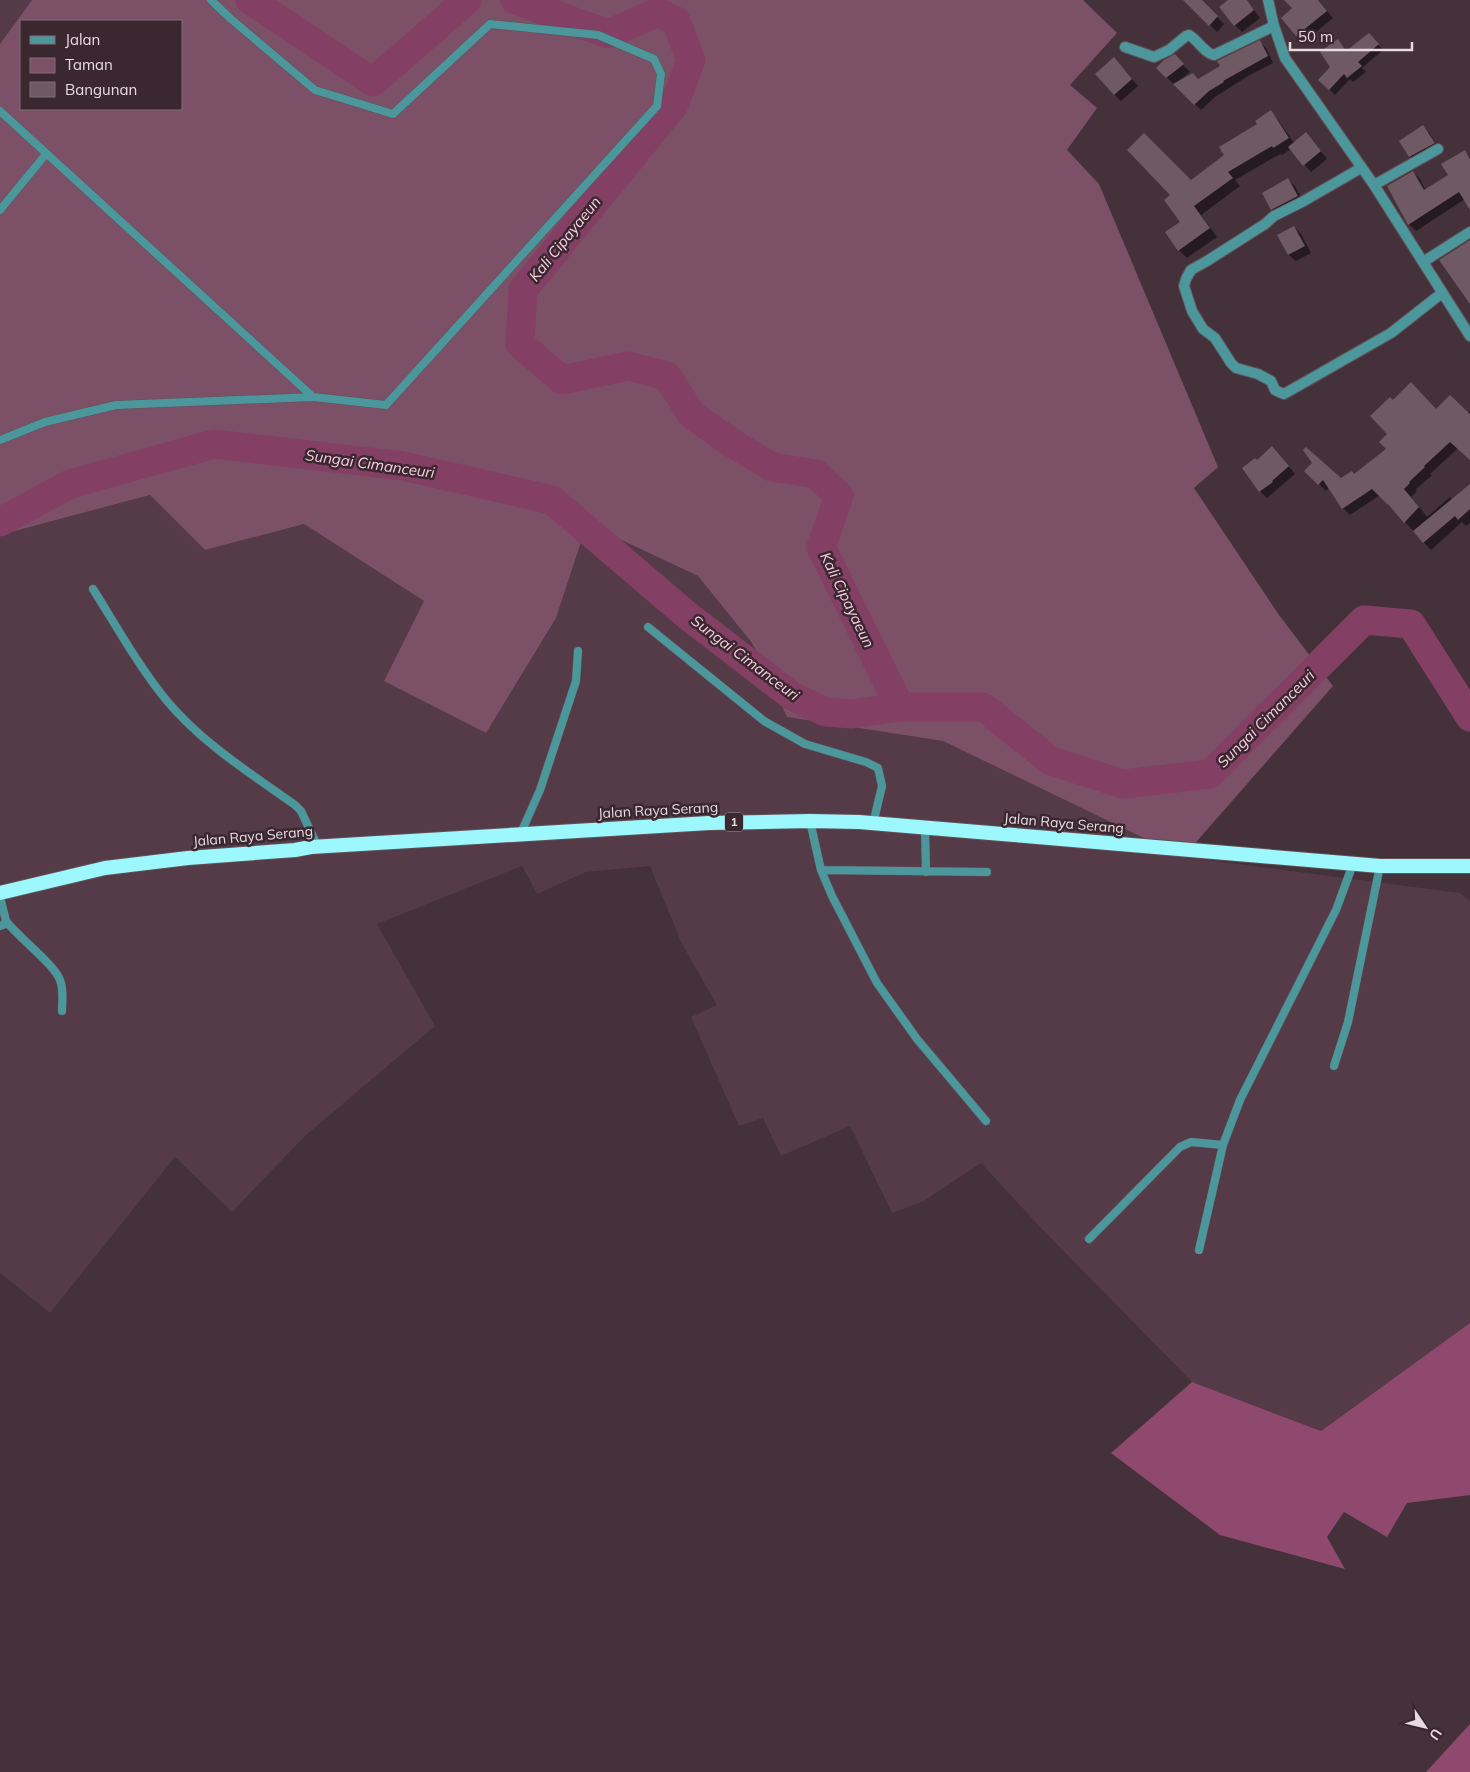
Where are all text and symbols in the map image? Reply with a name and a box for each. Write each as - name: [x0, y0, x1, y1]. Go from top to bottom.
- legend: [20, 20, 182, 110]
- scale bar: [1290, 20, 1412, 52]
- text: 50 m: [1298, 27, 1333, 46]
- text: Jalan: [65, 30, 100, 49]
- text: Taman: [65, 55, 113, 74]
- text: Bangunan: [65, 80, 137, 99]
- water label: Kali Cipayaeun: [525, 192, 605, 285]
- water label: Sungai Cimanceuri: [304, 445, 436, 482]
- water label: Kali Cipayaeun: [816, 549, 879, 651]
- water label: Sungai Cimanceuri: [688, 611, 803, 705]
- water label: Sungai Cimanceuri: [1213, 666, 1319, 771]
- street label: Jalan Raya Serang: [597, 798, 719, 822]
- street label: Jalan Raya Serang: [1003, 809, 1125, 837]
- road number: 1: [725, 812, 743, 832]
- street label: Jalan Raya Serang: [192, 822, 314, 850]
- north arrow: [1400, 1702, 1450, 1752]
- text: U: [1425, 1725, 1446, 1744]

